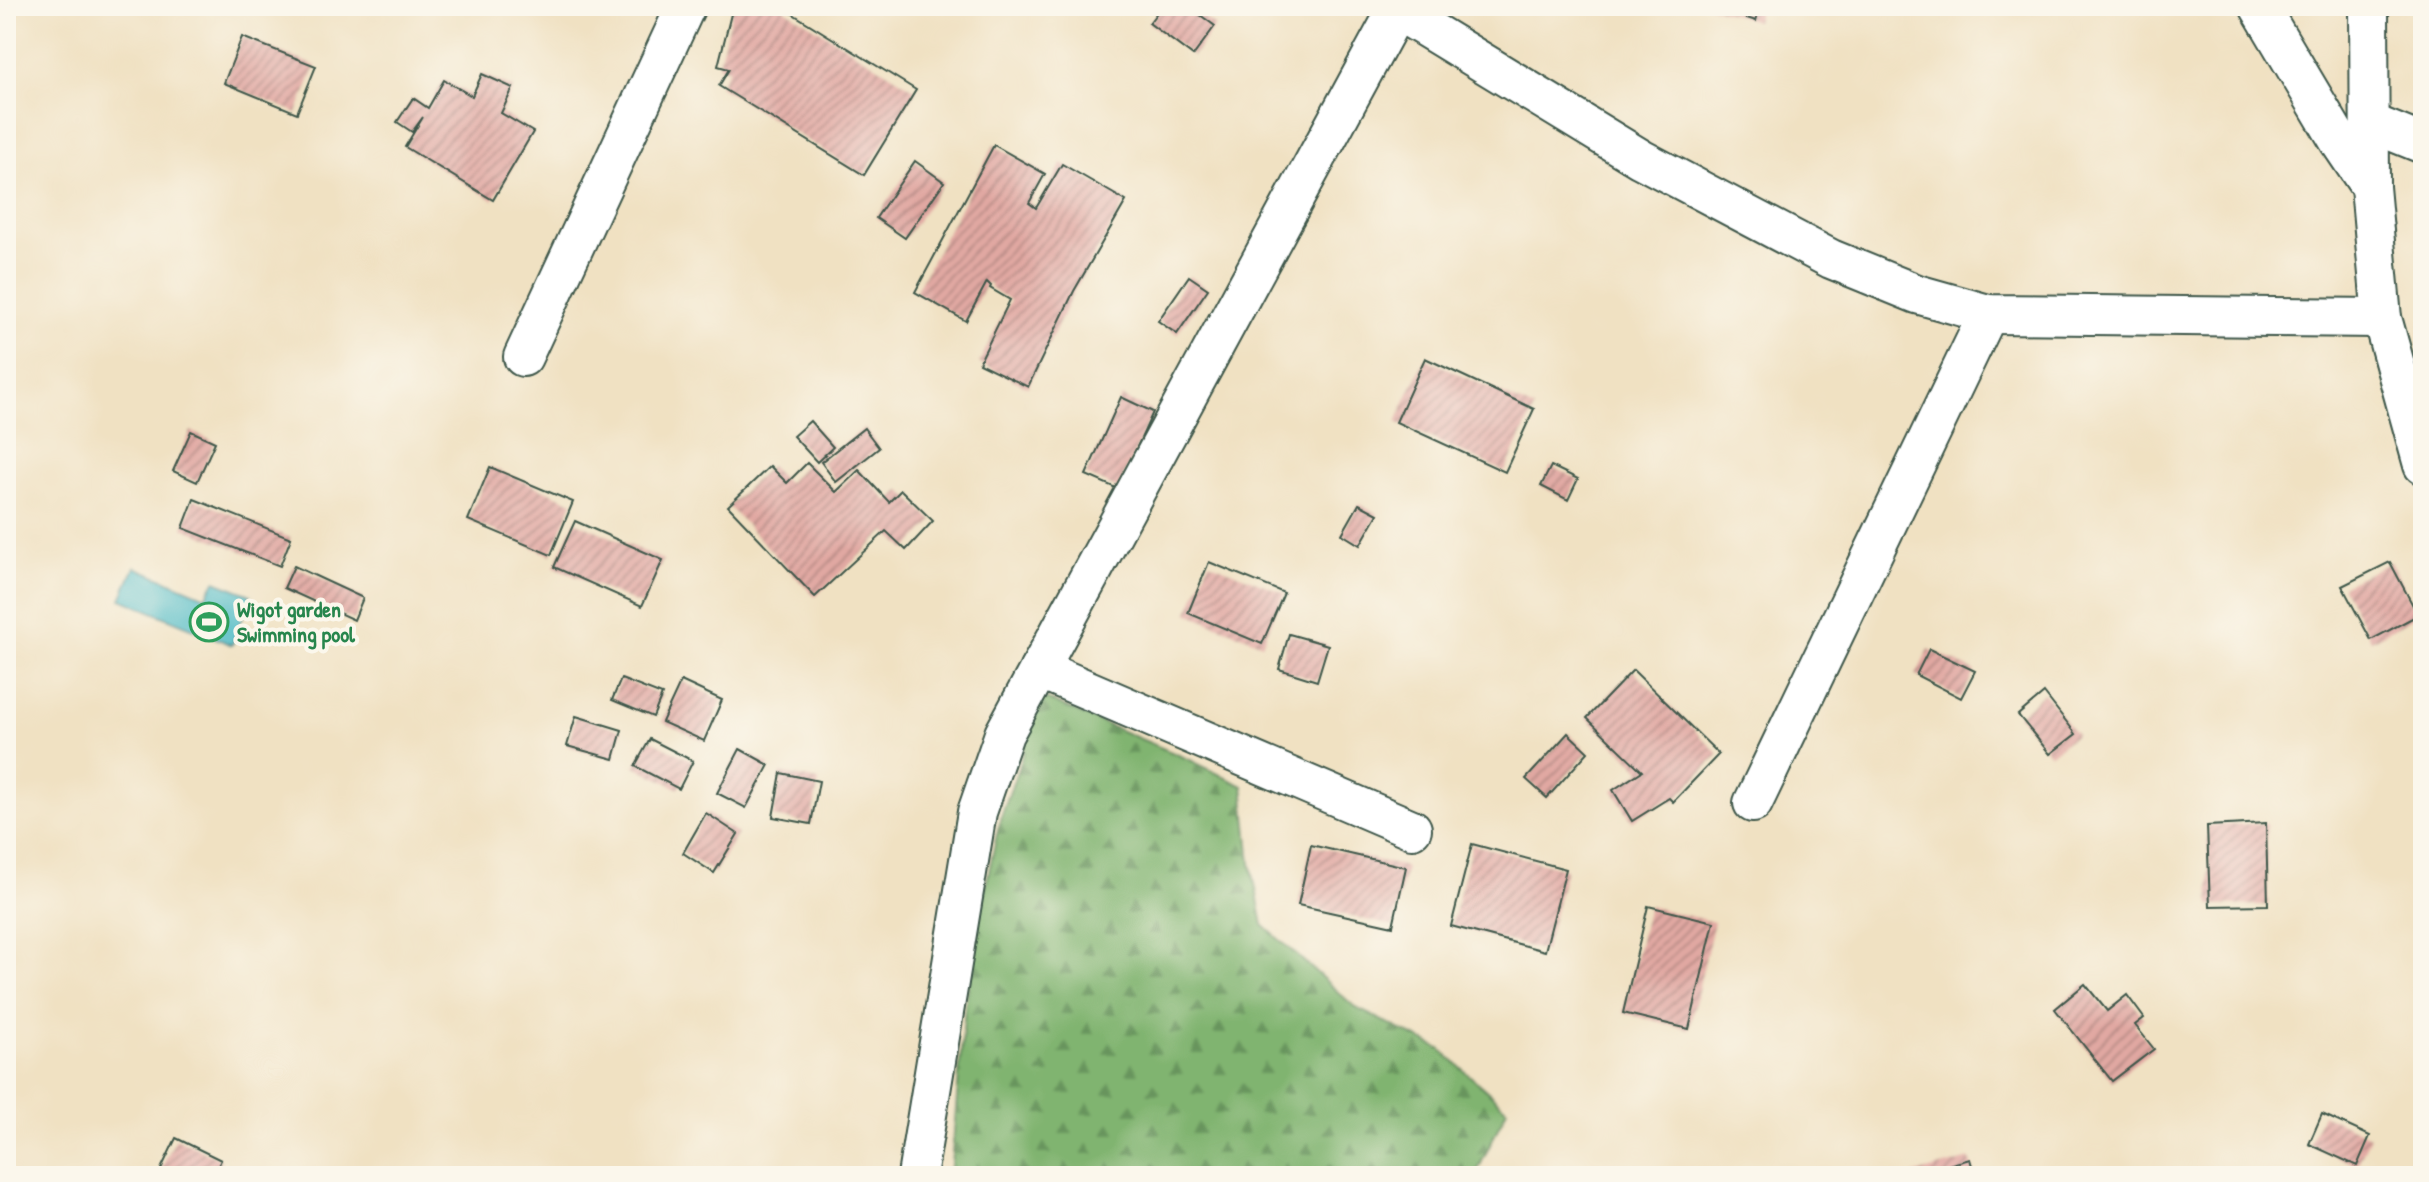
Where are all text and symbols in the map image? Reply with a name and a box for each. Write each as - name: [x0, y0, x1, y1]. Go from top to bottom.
- place label: Wigot garden Swimming pool: [237, 594, 356, 650]
- sports icon: Wigot garden Swimming pool: [188, 601, 230, 643]

